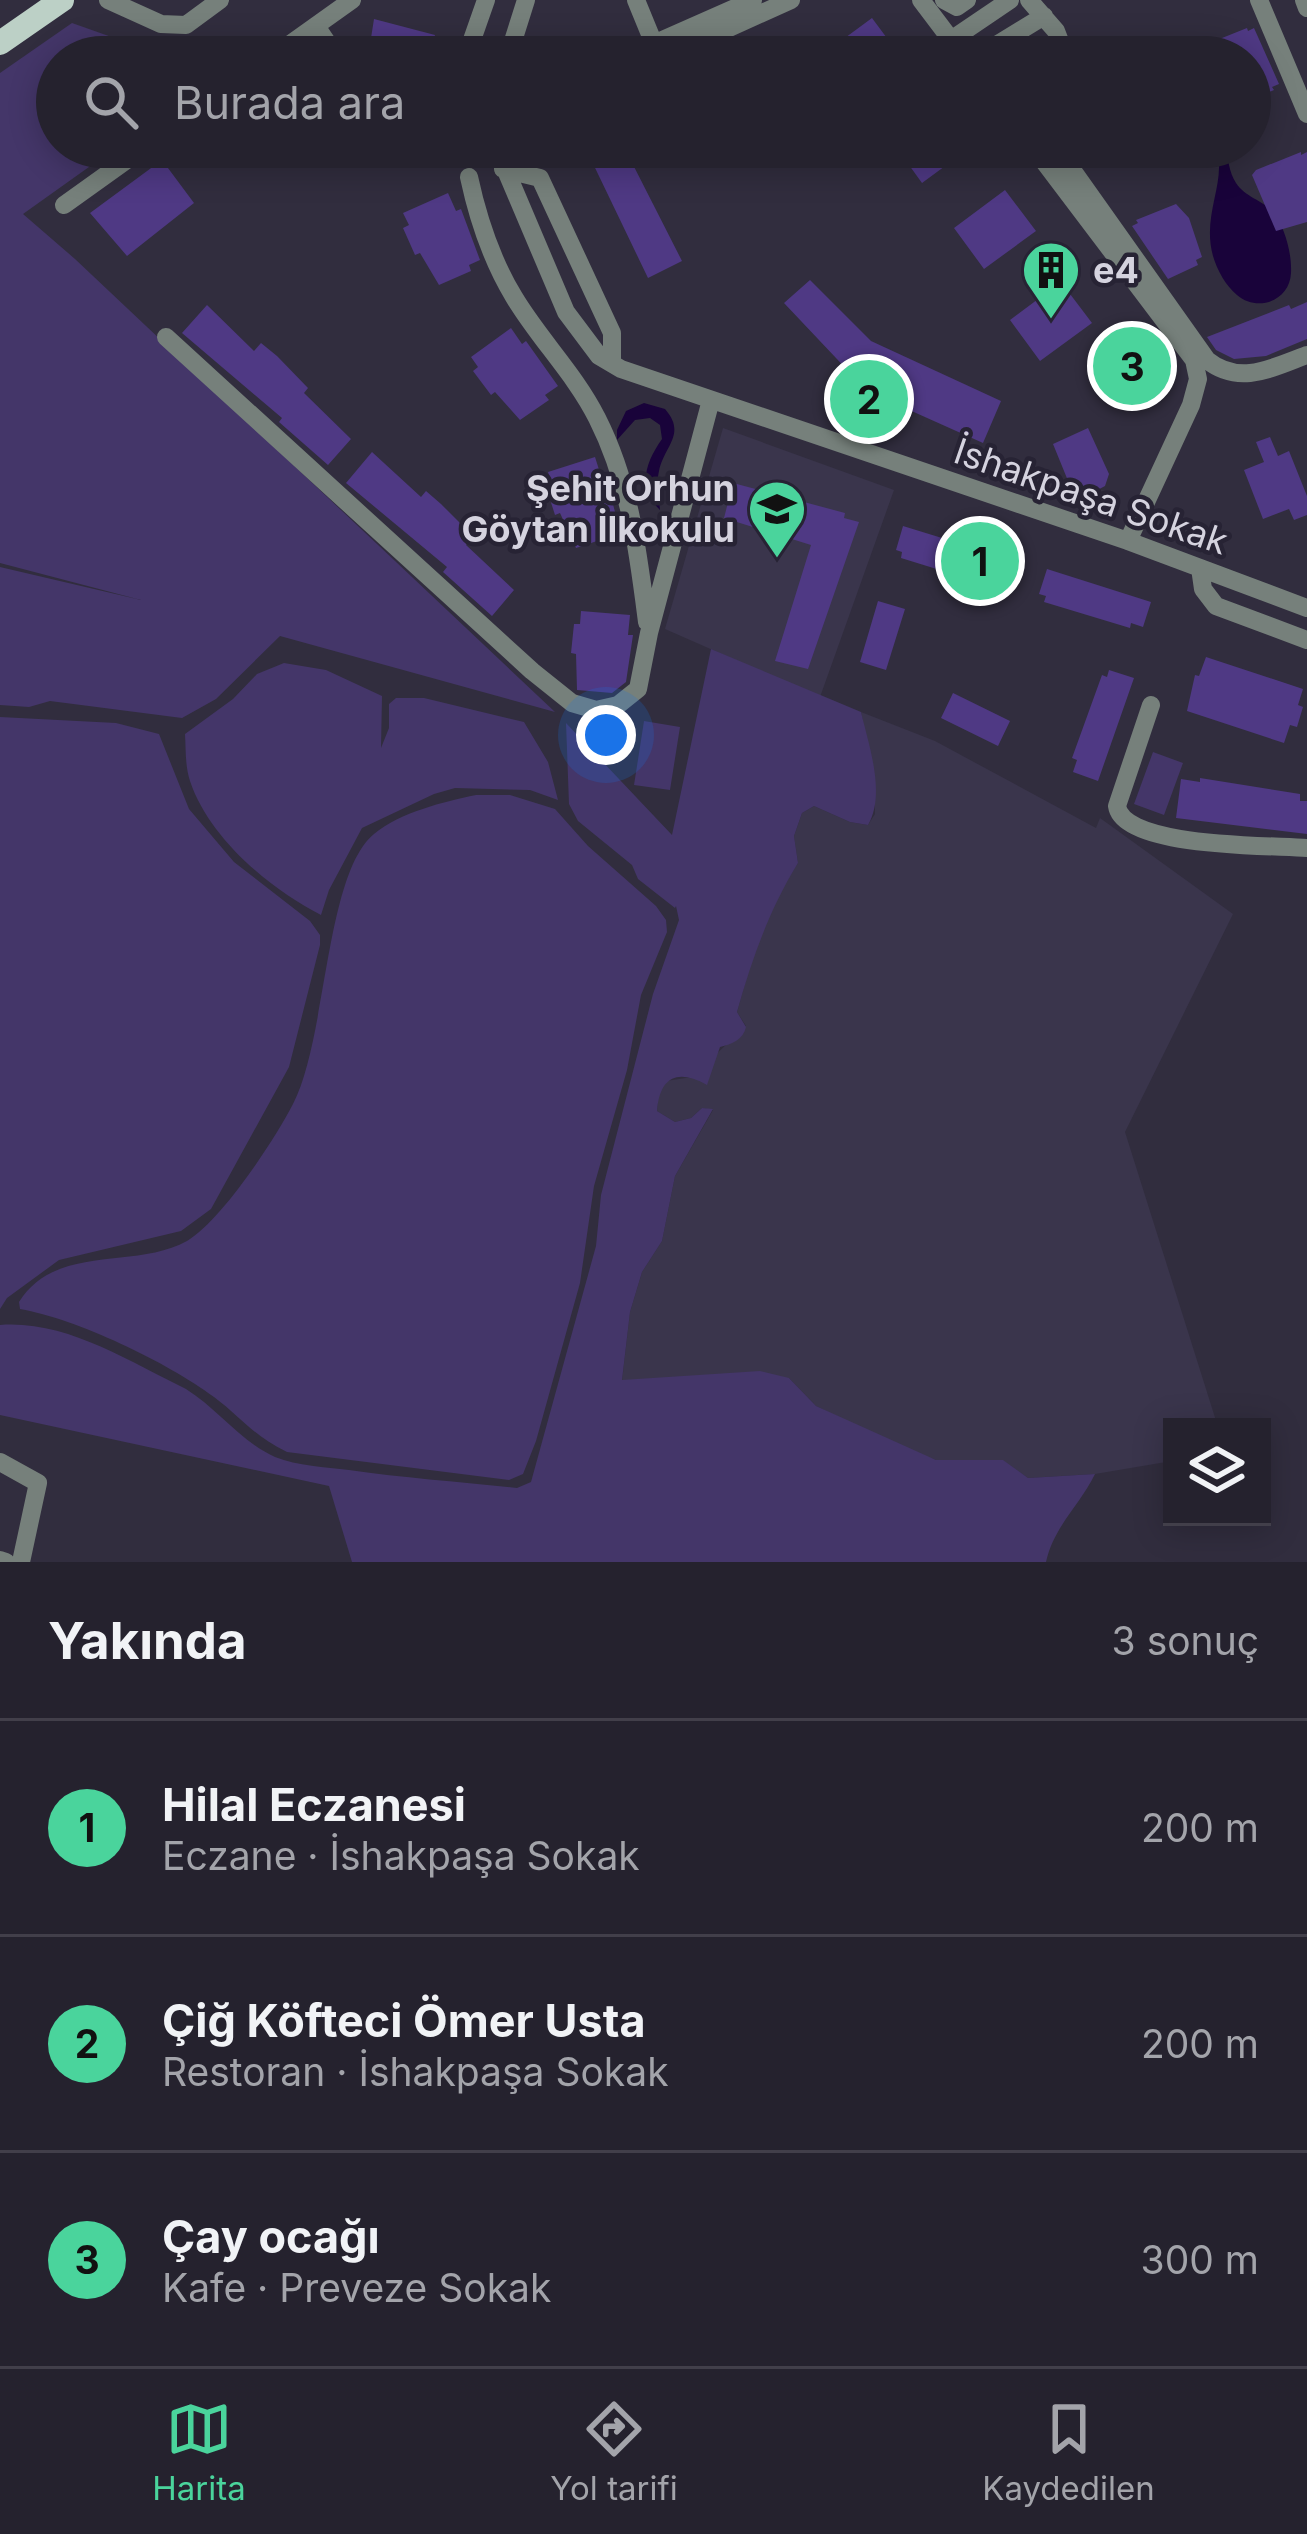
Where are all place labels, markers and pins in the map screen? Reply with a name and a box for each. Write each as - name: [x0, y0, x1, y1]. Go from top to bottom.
- building icon: e4: [1020, 239, 1082, 321]
- place label: e4: [1093, 248, 1139, 292]
- pin: 3: [1093, 321, 1171, 411]
- pin: 2: [830, 354, 908, 444]
- place label: Şehit Orhun Göytan İlkokulu: [462, 466, 735, 551]
- school or university icon: Şehit Orhun Göytan İlkokulu: [746, 478, 808, 560]
- pin: 1: [941, 516, 1019, 606]

